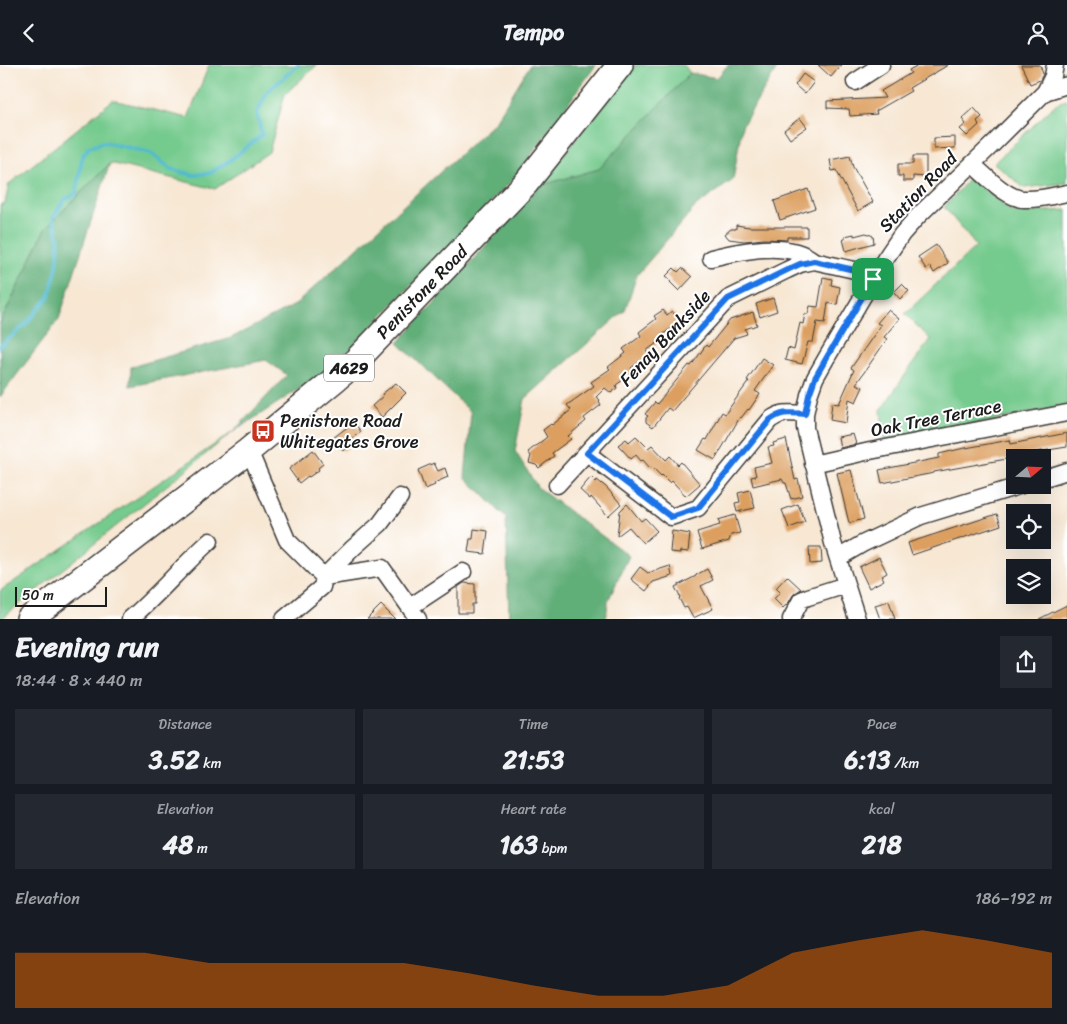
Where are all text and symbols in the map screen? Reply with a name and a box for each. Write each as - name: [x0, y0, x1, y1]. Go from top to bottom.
- text: Tempo: [503, 13, 564, 52]
- icon: back: [15, 19, 43, 47]
- icon: person: [1024, 19, 1052, 47]
- street label: Station Road: [871, 143, 966, 240]
- street label: Penistone Road: [368, 236, 477, 347]
- pin: [852, 258, 894, 300]
- icon: arrive: [859, 265, 887, 293]
- street label: Fenay Bankside: [611, 282, 719, 394]
- road number: A629: [324, 355, 374, 381]
- street label: Oak Tree Terrace: [868, 390, 1004, 446]
- place label: Penistone Road Whitegates Grove: [280, 405, 419, 458]
- bus stop icon: Penistone Road Whitegates Grove: [250, 418, 276, 444]
- north arrow: [1006, 449, 1051, 494]
- map controls: [1006, 449, 1051, 604]
- button: locate: [1006, 504, 1051, 549]
- button: layers: [1006, 559, 1051, 604]
- text: 50 m: [22, 583, 54, 608]
- scale bar: [15, 584, 108, 607]
- text: Evening run: [15, 622, 159, 671]
- button: share: [1000, 636, 1052, 688]
- text: 18:44 · 8 × 440 m: [15, 666, 142, 695]
- text: Distance: [159, 712, 212, 737]
- text: Time: [519, 712, 548, 737]
- text: Pace: [867, 712, 897, 737]
- text: 3.52: [149, 737, 200, 782]
- text: 21:53: [503, 737, 564, 782]
- text: 6:13: [844, 737, 891, 782]
- text: km: [200, 751, 222, 776]
- text: /km: [891, 751, 919, 776]
- text: Elevation: [157, 797, 214, 822]
- text: Heart rate: [501, 797, 566, 822]
- text: kcal: [869, 797, 895, 822]
- text: 48: [163, 822, 193, 867]
- text: 163: [499, 822, 538, 867]
- text: 218: [862, 822, 902, 867]
- text: m: [193, 836, 208, 861]
- text: bpm: [538, 836, 568, 861]
- text: Elevation: [15, 884, 80, 913]
- text: 186–192 m: [975, 884, 1052, 913]

